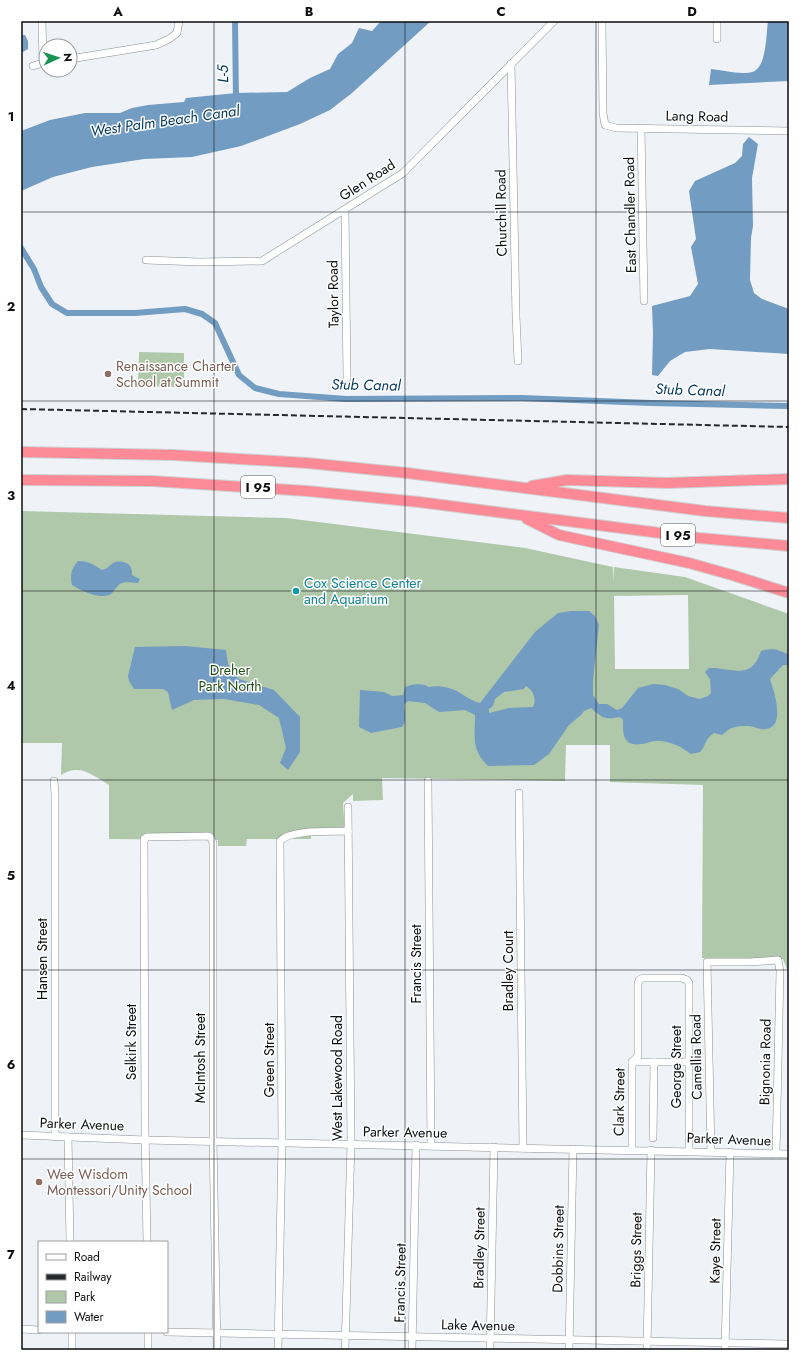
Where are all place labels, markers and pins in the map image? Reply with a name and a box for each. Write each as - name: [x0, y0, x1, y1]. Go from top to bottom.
- place label: Renaissance Charter School at Summit: [116, 356, 236, 392]
- marker: Renaissance Charter School at Summit: [103, 369, 113, 379]
- place label: Cox Science Center and Aquarium: [304, 573, 421, 609]
- marker: Cox Science Center and Aquarium: [291, 586, 301, 596]
- place label: Wee Wisdom Montessori/Unity School: [47, 1164, 192, 1200]
- marker: Wee Wisdom Montessori/Unity School: [34, 1177, 44, 1187]

